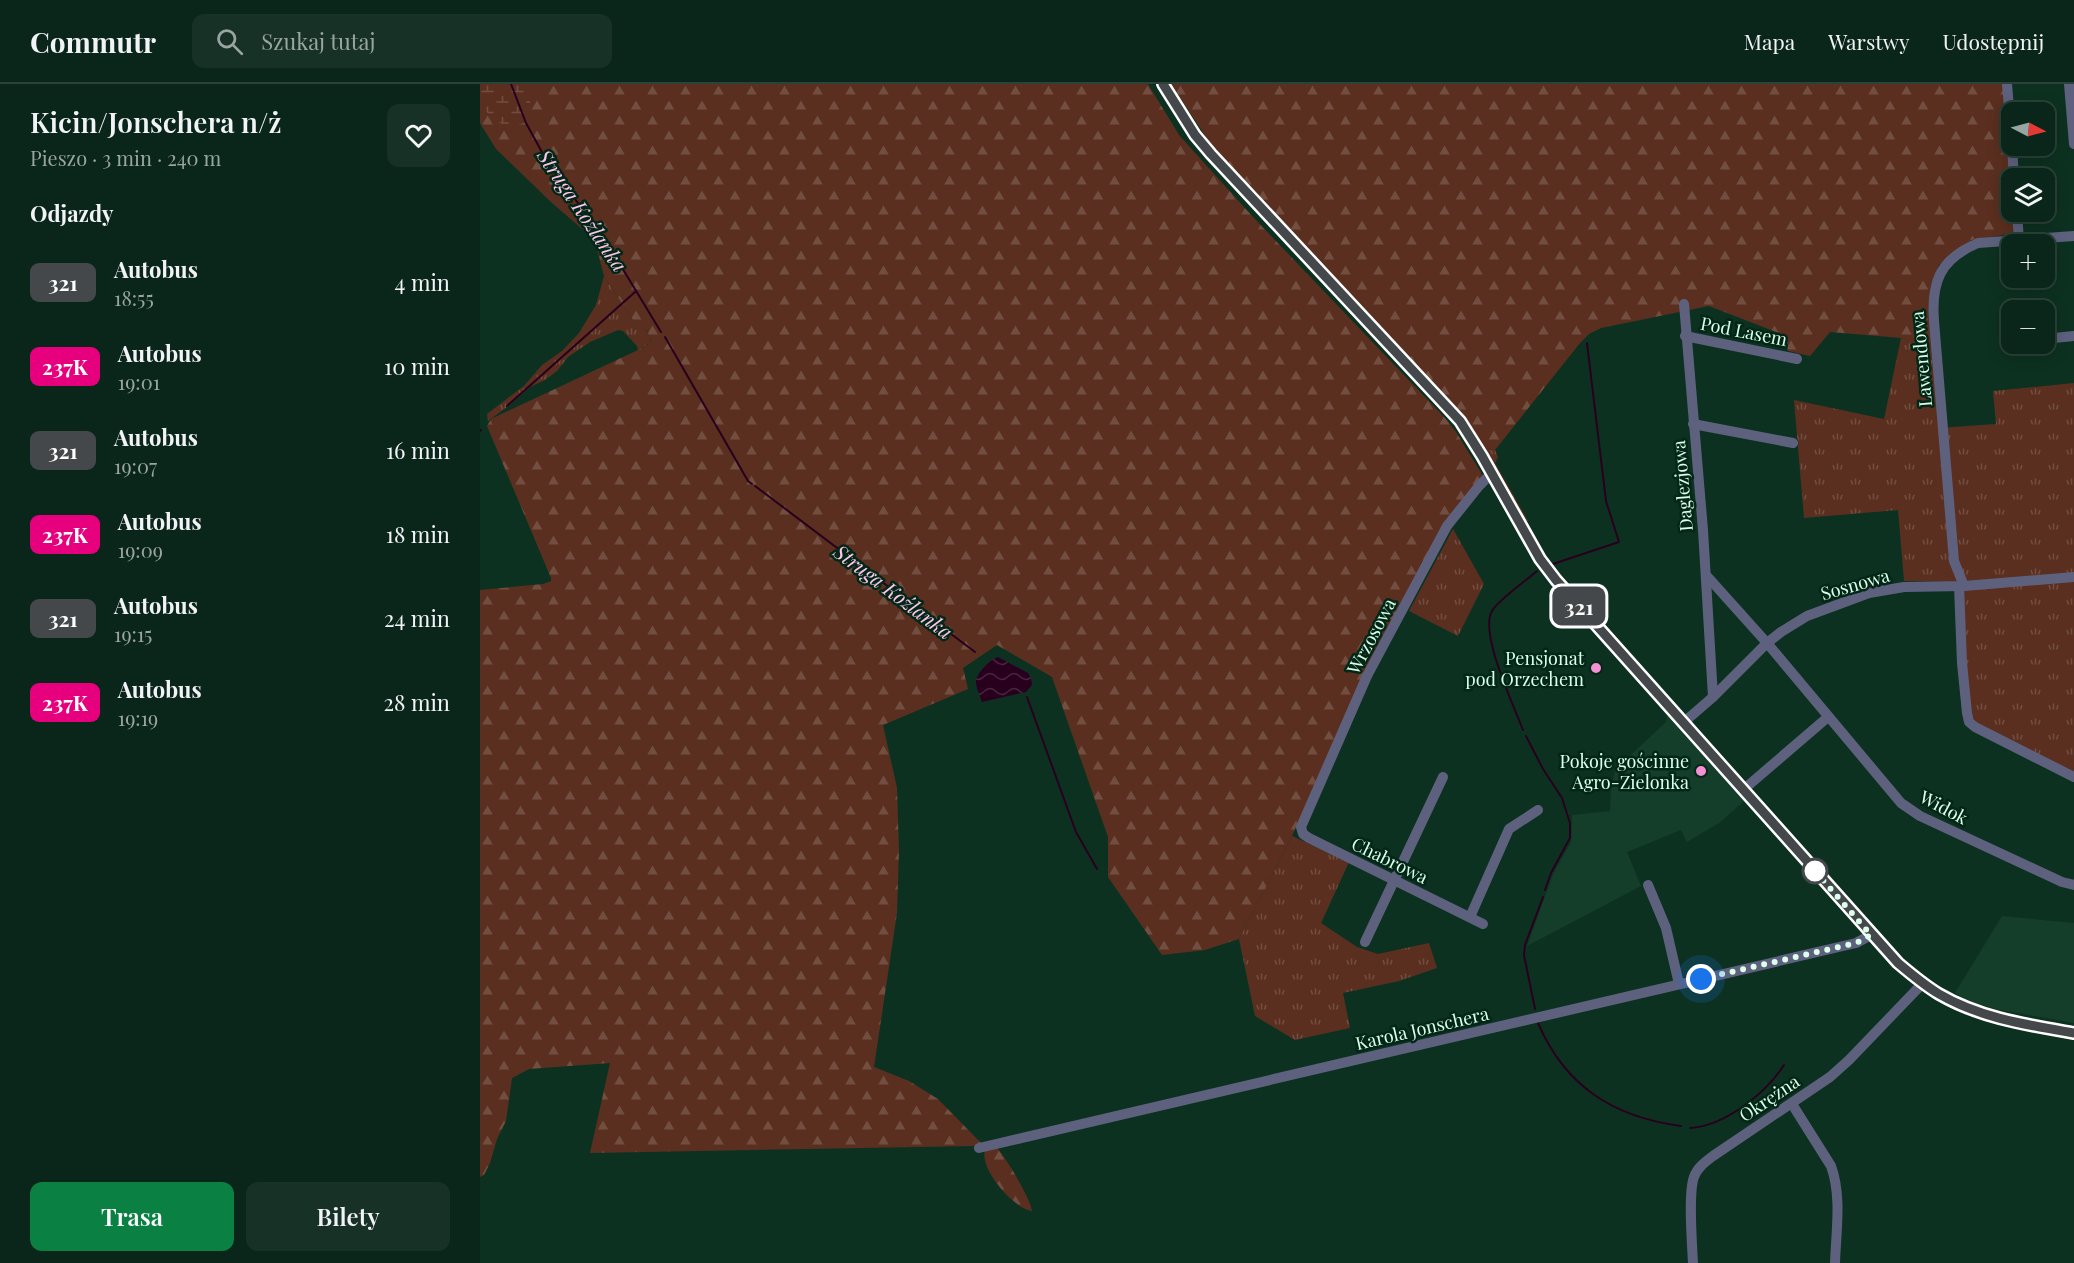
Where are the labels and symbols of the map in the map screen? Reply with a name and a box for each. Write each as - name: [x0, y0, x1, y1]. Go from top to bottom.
- north arrow: [2001, 102, 2055, 156]
- water label: Struga Koźlanka: [531, 143, 634, 277]
- street label: Lawendowa: [1905, 310, 1937, 408]
- street label: Pod Lasem: [1699, 311, 1789, 351]
- street label: Daglezjowa: [1666, 439, 1698, 533]
- water label: Struga Koźlanka: [828, 537, 959, 645]
- street label: Sosnowa: [1818, 563, 1892, 605]
- line badge: 321: [1544, 586, 1614, 626]
- street label: Wrzosowa: [1341, 594, 1401, 679]
- place label: Pensjonat pod Orzechem: [1465, 646, 1585, 691]
- marker: Pensjonat pod Orzechem: [1589, 661, 1603, 675]
- place label: Pokoje gościnne Agro-Zielonka: [1559, 749, 1689, 794]
- marker: Pokoje gościnne Agro-Zielonka: [1694, 764, 1708, 778]
- street label: Widok: [1915, 784, 1972, 830]
- street label: Chabrowa: [1348, 831, 1432, 889]
- unlabelled marker: [1802, 858, 1828, 884]
- your location: [1686, 964, 1716, 994]
- street label: Karola Jonschera: [1353, 1001, 1491, 1055]
- street label: Okrężna: [1734, 1069, 1804, 1127]

